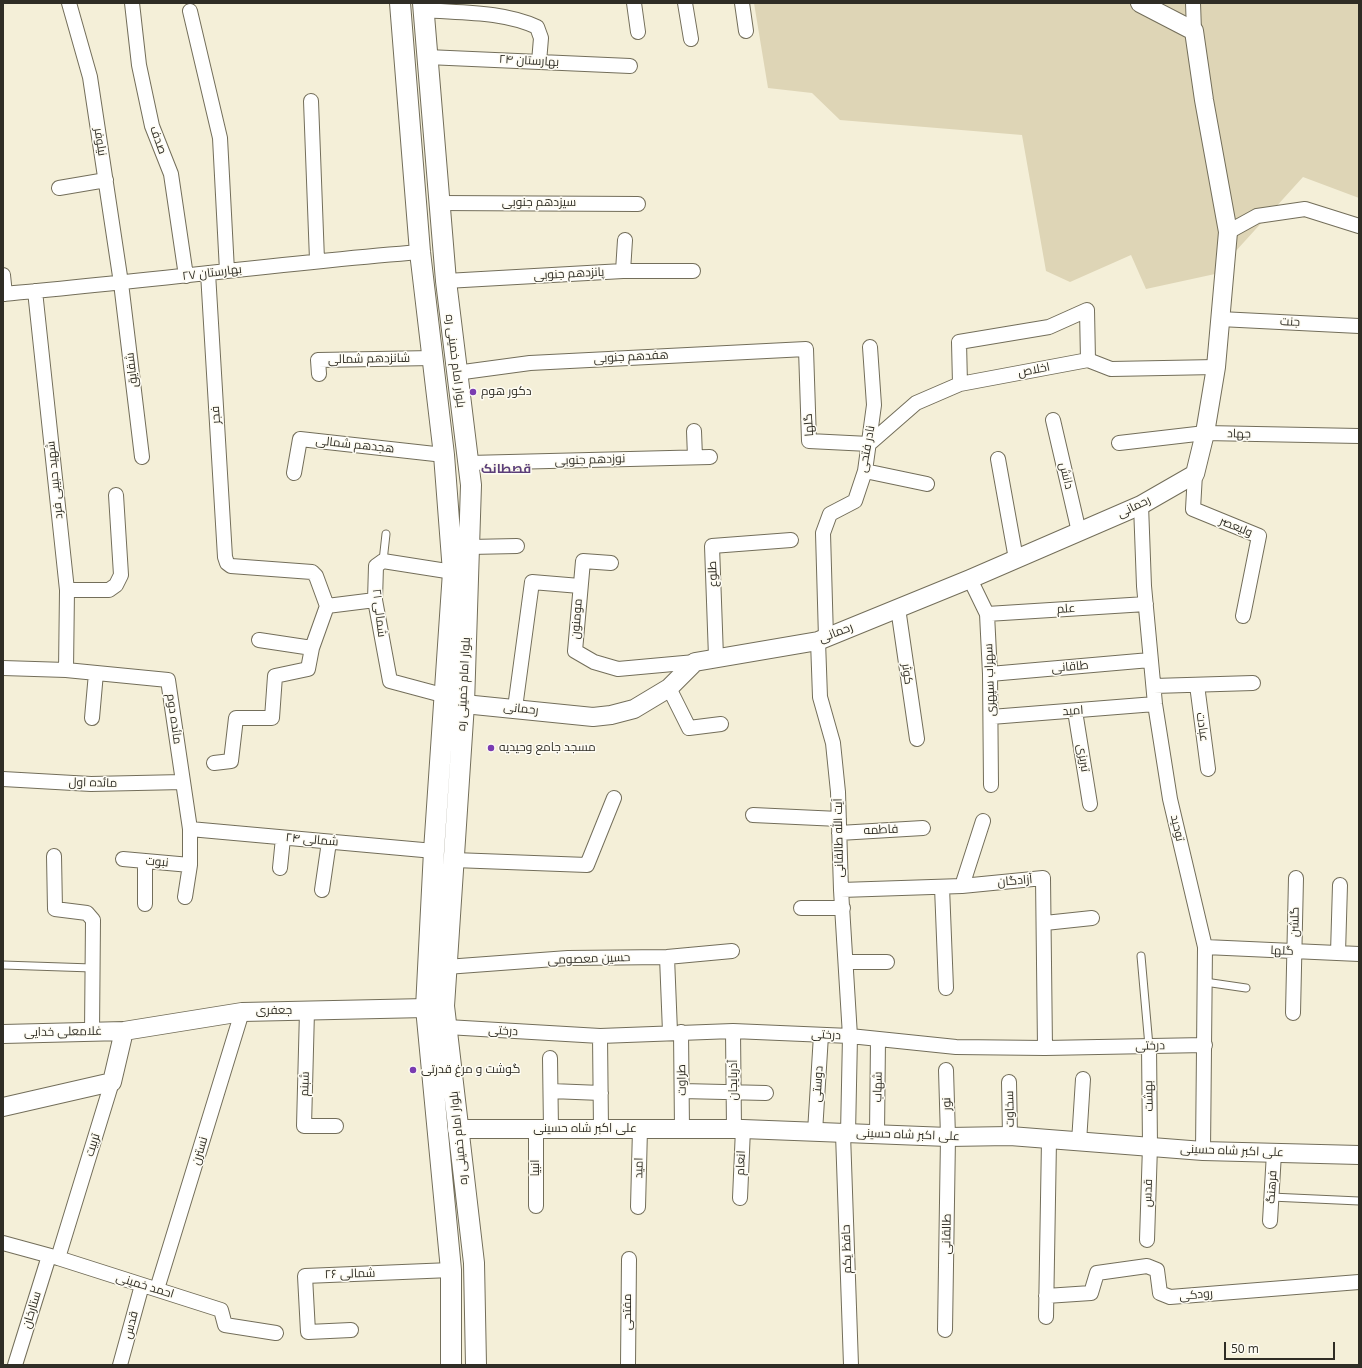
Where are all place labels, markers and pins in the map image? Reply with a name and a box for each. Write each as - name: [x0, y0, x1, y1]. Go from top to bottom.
- place label: دکور هوم: [481, 385, 532, 399]
- marker: دکور هوم: [468, 387, 478, 397]
- place label: مسجد جامع وحیدیه: [499, 741, 596, 755]
- marker: مسجد جامع وحیدیه: [486, 743, 496, 753]
- place label: گوشت و مرغ قدرتی: [421, 1063, 520, 1077]
- marker: گوشت و مرغ قدرتی: [408, 1065, 418, 1075]

